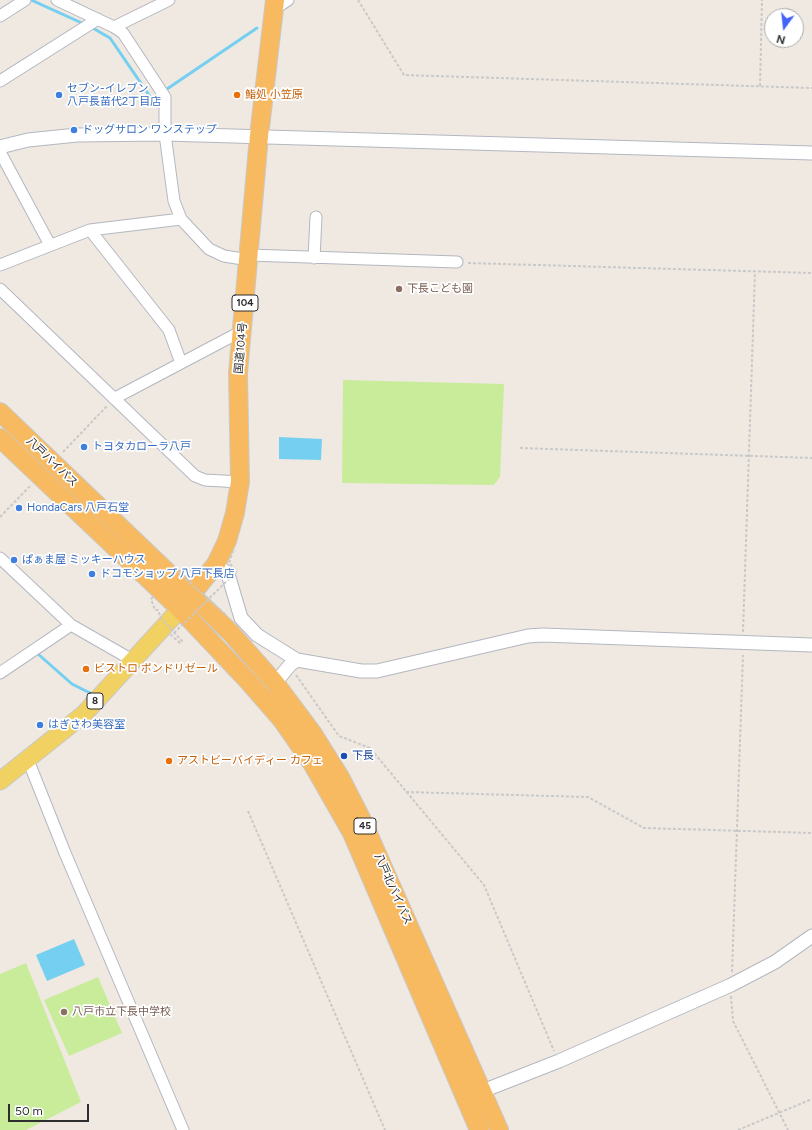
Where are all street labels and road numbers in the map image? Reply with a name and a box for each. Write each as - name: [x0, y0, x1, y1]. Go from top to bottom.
- road number: 104: [232, 295, 258, 311]
- street label: 国道104号: [232, 322, 250, 374]
- street label: 八戸バイパス: [24, 434, 80, 490]
- road number: 8: [87, 693, 103, 709]
- road number: 45: [354, 818, 376, 834]
- street label: 八戸北バイパス: [371, 851, 415, 927]

